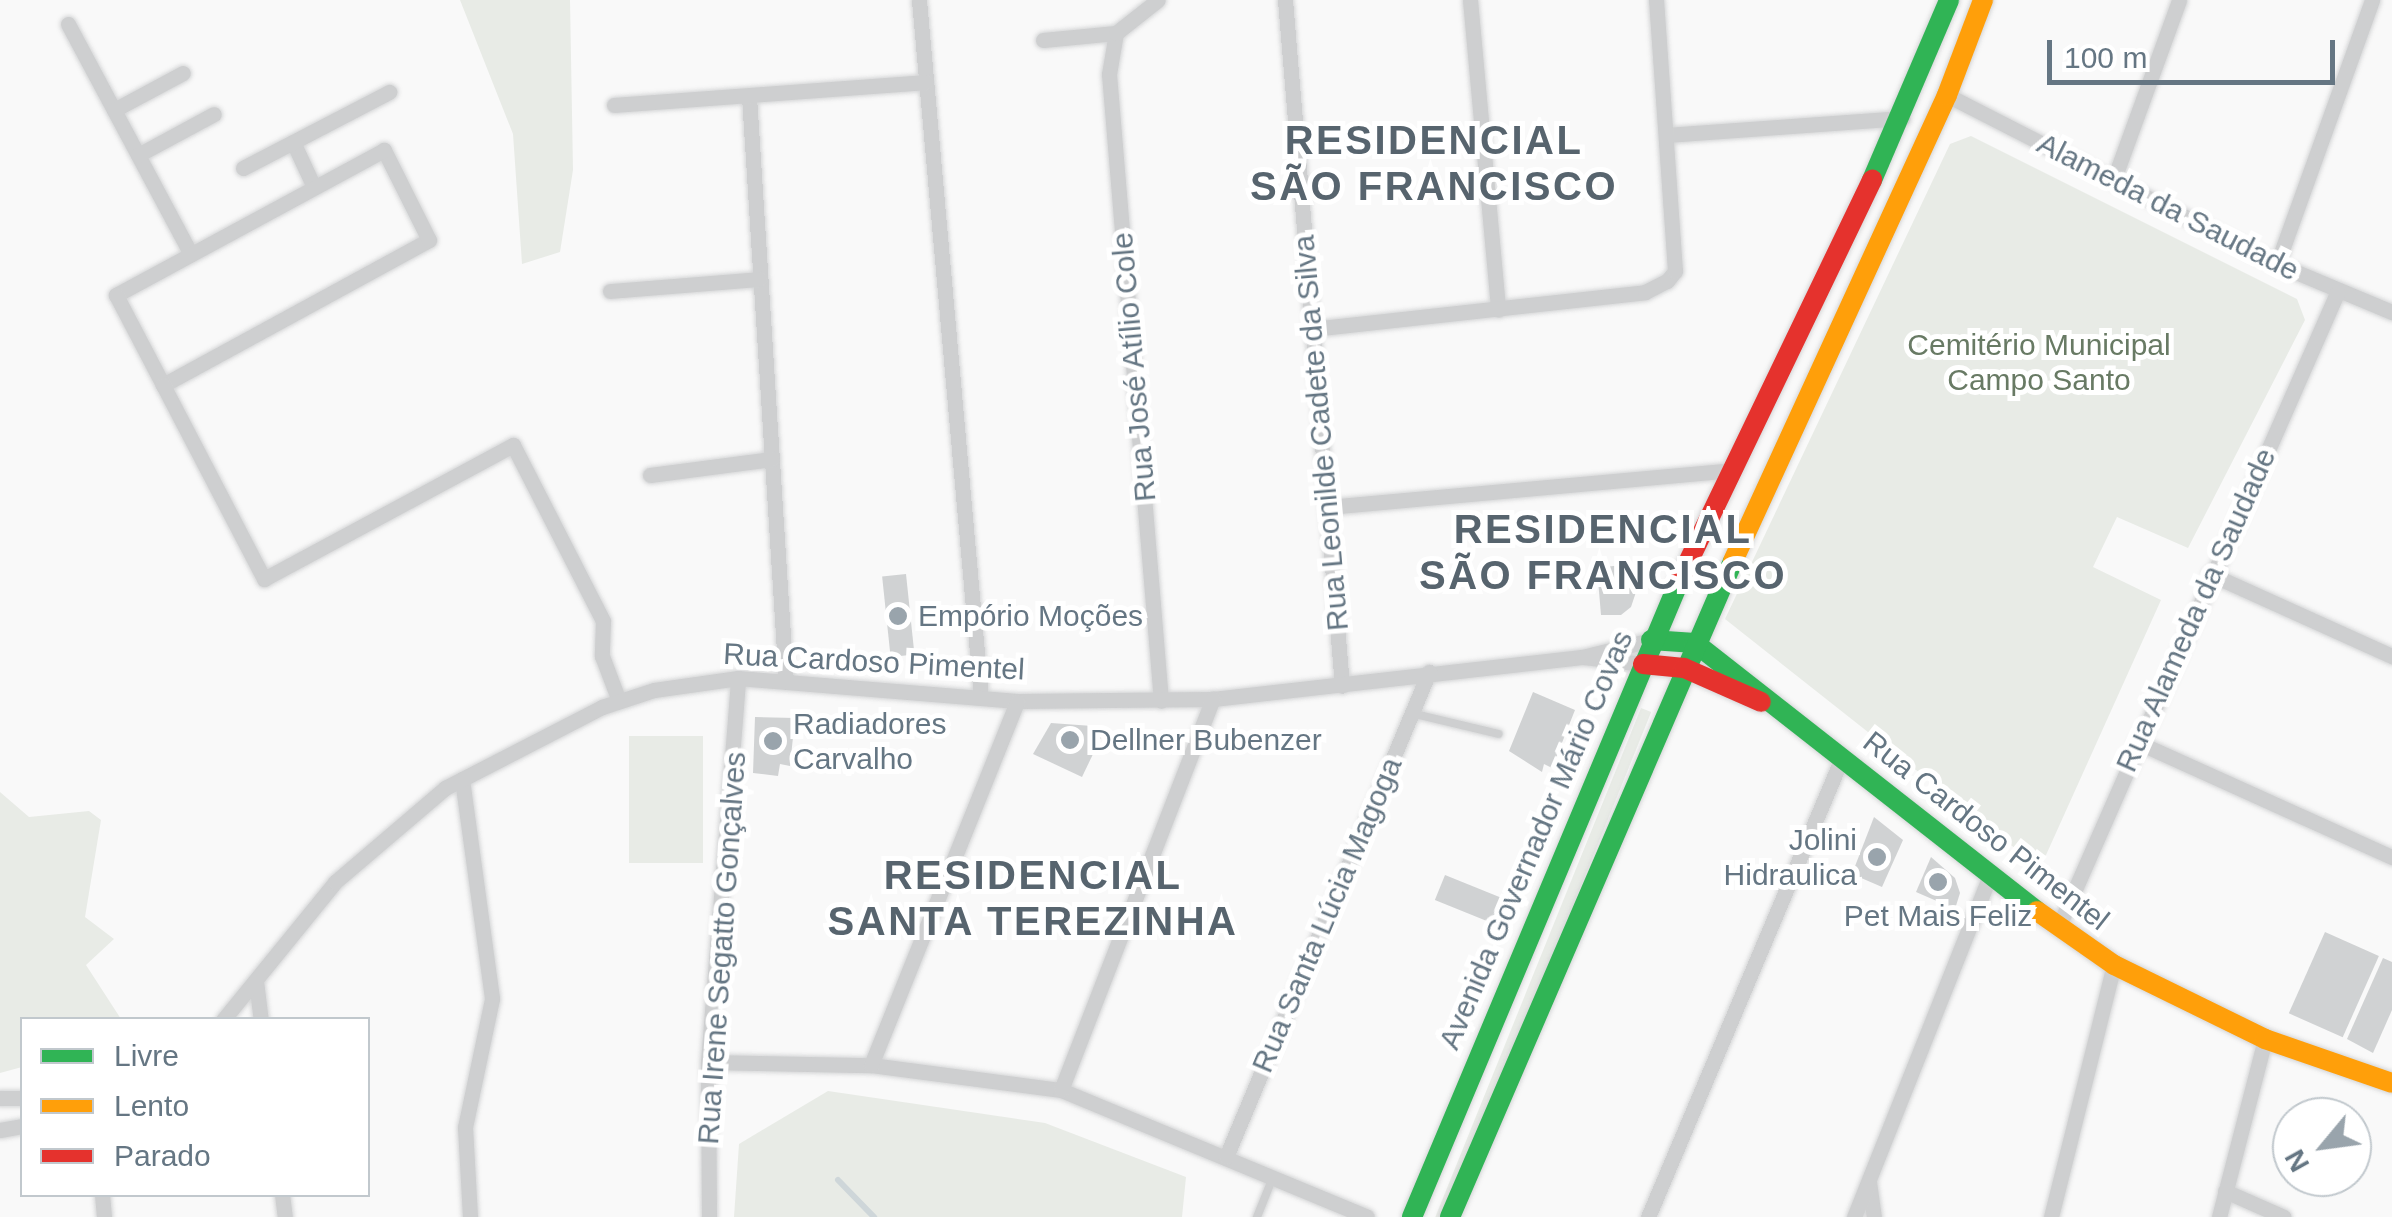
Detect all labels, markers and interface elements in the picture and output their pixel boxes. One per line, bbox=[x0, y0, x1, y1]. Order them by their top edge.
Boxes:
scale bar bbox=[2052, 20, 2340, 82]
text: 100 m bbox=[2064, 41, 2147, 74]
district label: RESIDENCIAL SÃO FRANCISCO bbox=[1250, 116, 1618, 210]
street label: Alameda da Saudade bbox=[2031, 125, 2305, 289]
street label: Rua José Atílio Cole bbox=[1104, 230, 1164, 504]
street label: Rua Leonilde Cadete da Silva bbox=[1286, 234, 1356, 632]
park label: Cemitério Municipal Campo Santo bbox=[1907, 327, 2171, 398]
street label: Rua Alameda da Saudade bbox=[2108, 442, 2284, 778]
district label: RESIDENCIAL SÃO FRANCISCO bbox=[1419, 505, 1787, 599]
place label: Empório Moções bbox=[918, 598, 1143, 634]
marker: Empório Moções bbox=[887, 605, 909, 627]
street label: Avenida Governador Mário Covas bbox=[1431, 625, 1641, 1055]
street label: Rua Cardoso Pimentel bbox=[722, 636, 1026, 688]
place label: Radiadores Carvalho bbox=[793, 706, 946, 776]
place label: Dellner Bubenzer bbox=[1090, 722, 1322, 758]
street label: Rua Cardoso Pimentel bbox=[1856, 724, 2116, 938]
marker: Dellner Bubenzer bbox=[1059, 729, 1081, 751]
marker: Radiadores Carvalho bbox=[762, 730, 784, 752]
street label: Rua Irene Segatto Gonçalves bbox=[690, 750, 754, 1146]
street label: Rua Santa Lúcia Magoga bbox=[1244, 752, 1410, 1078]
place label: Jolini Hidraulica bbox=[1724, 822, 1857, 892]
marker: Jolini Hidraulica bbox=[1866, 846, 1888, 868]
district label: RESIDENCIAL SANTA TEREZINHA bbox=[827, 851, 1239, 945]
marker: Pet Mais Feliz bbox=[1927, 871, 1949, 893]
place label: Pet Mais Feliz bbox=[1844, 898, 2032, 934]
legend bbox=[20, 1017, 370, 1197]
text: Livre bbox=[114, 1039, 179, 1072]
text: Lento bbox=[114, 1089, 189, 1122]
north arrow bbox=[2272, 1097, 2372, 1197]
text: Parado bbox=[114, 1139, 211, 1172]
text: N bbox=[2279, 1144, 2316, 1177]

